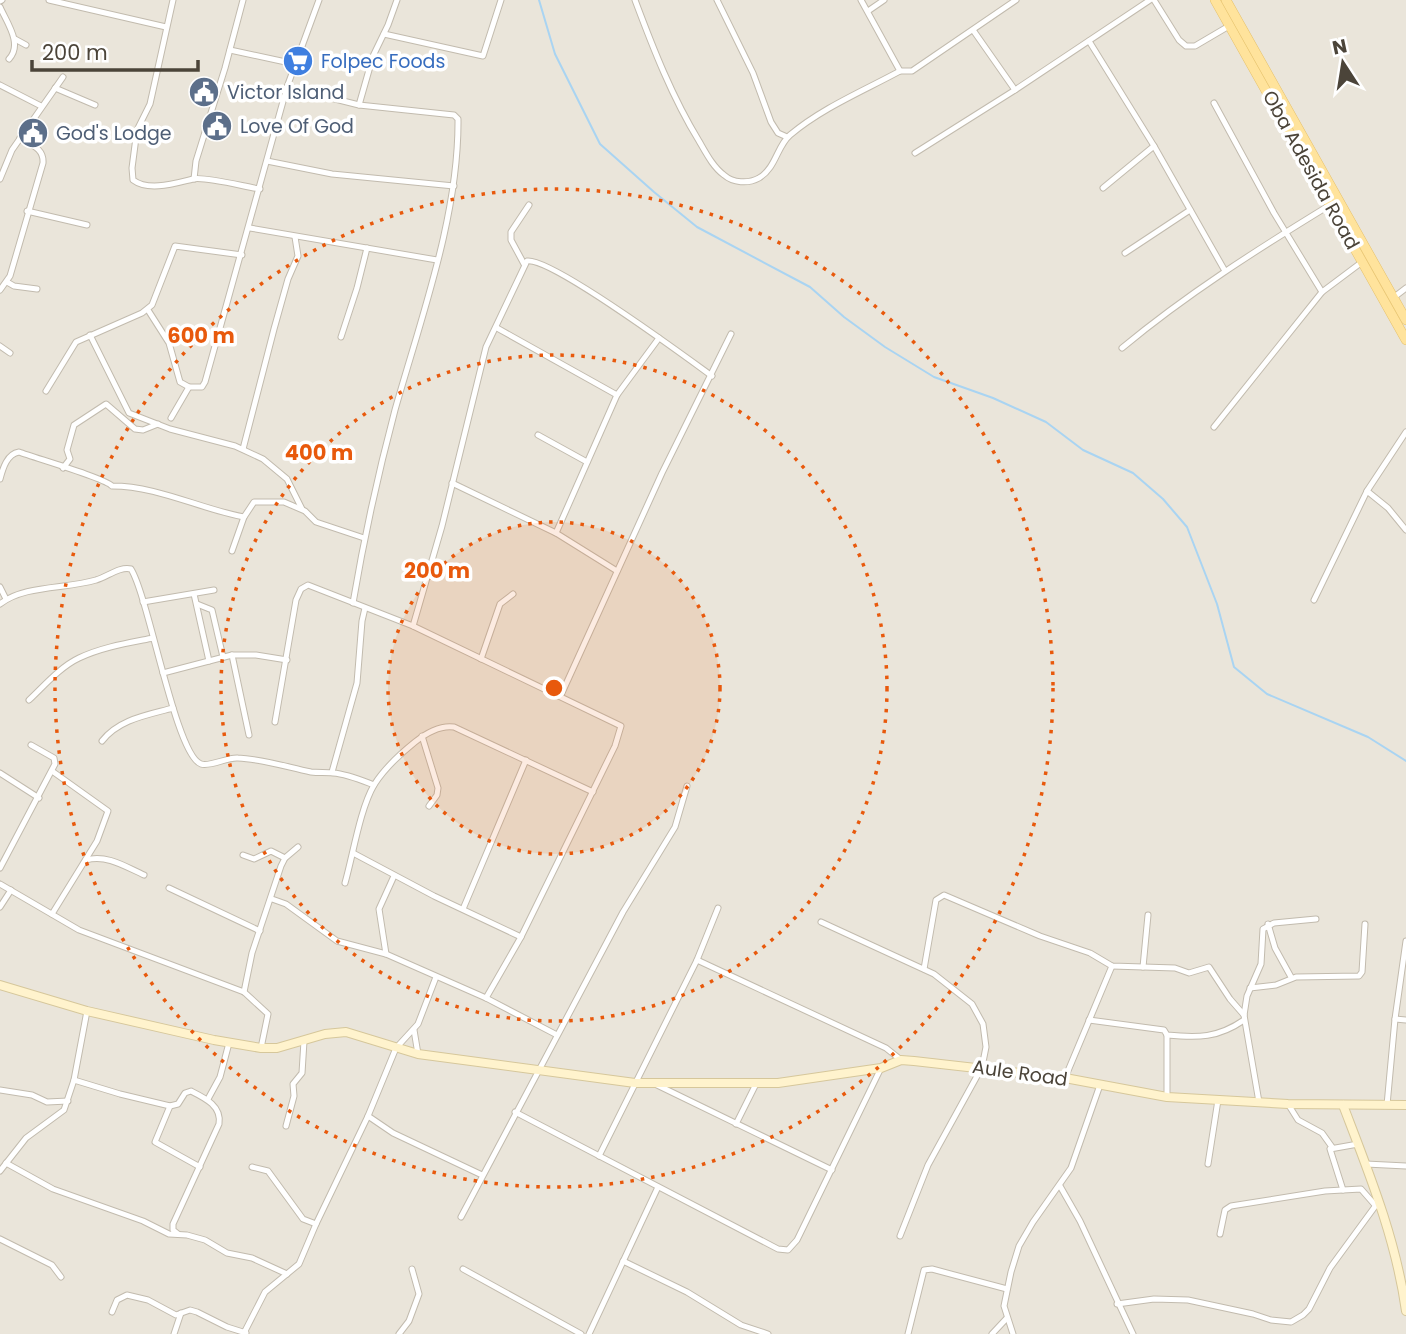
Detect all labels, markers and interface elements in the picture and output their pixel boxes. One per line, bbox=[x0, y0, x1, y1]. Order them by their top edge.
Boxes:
scale bar bbox=[32, 28, 198, 72]
north arrow bbox=[1308, 28, 1378, 98]
text: N bbox=[1330, 32, 1349, 62]
text: 200 m bbox=[42, 38, 108, 67]
supermarket icon: Folpec Foods bbox=[281, 44, 315, 78]
place label: Folpec Foods bbox=[321, 48, 445, 75]
public building icon: Victor Island bbox=[187, 75, 221, 109]
place label: Victor Island bbox=[227, 79, 344, 106]
street label: Oba Adesida Road bbox=[1256, 86, 1366, 254]
public building icon: Love Of God bbox=[200, 109, 234, 143]
place label: Love Of God bbox=[240, 113, 354, 140]
public building icon: God's Lodge bbox=[16, 116, 50, 150]
place label: God's Lodge bbox=[56, 120, 172, 147]
text: 600 m bbox=[167, 321, 235, 350]
text: 400 m bbox=[285, 438, 353, 467]
text: 200 m bbox=[404, 556, 470, 585]
centre of rings bbox=[542, 676, 566, 700]
street label: Aule Road bbox=[971, 1053, 1069, 1093]

